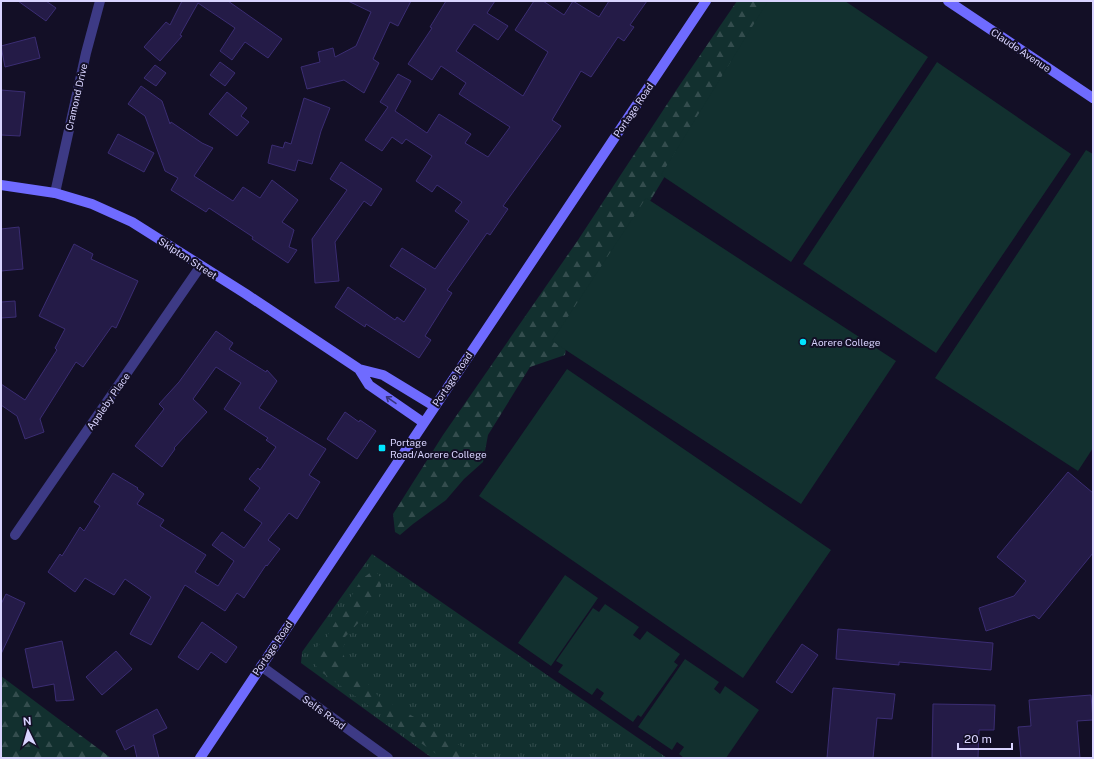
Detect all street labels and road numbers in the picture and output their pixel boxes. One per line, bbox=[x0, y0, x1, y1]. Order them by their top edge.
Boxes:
street label: Claude Avenue bbox=[989, 26, 1053, 75]
street label: Cramond Drive bbox=[62, 62, 90, 132]
street label: Portage Road bbox=[610, 81, 656, 139]
street label: Skipton Street bbox=[156, 235, 220, 281]
street label: Portage Road bbox=[429, 350, 475, 408]
street label: Appleby Place bbox=[84, 370, 132, 432]
street label: Portage Road bbox=[249, 619, 295, 677]
street label: Selfs Road bbox=[300, 692, 348, 732]

